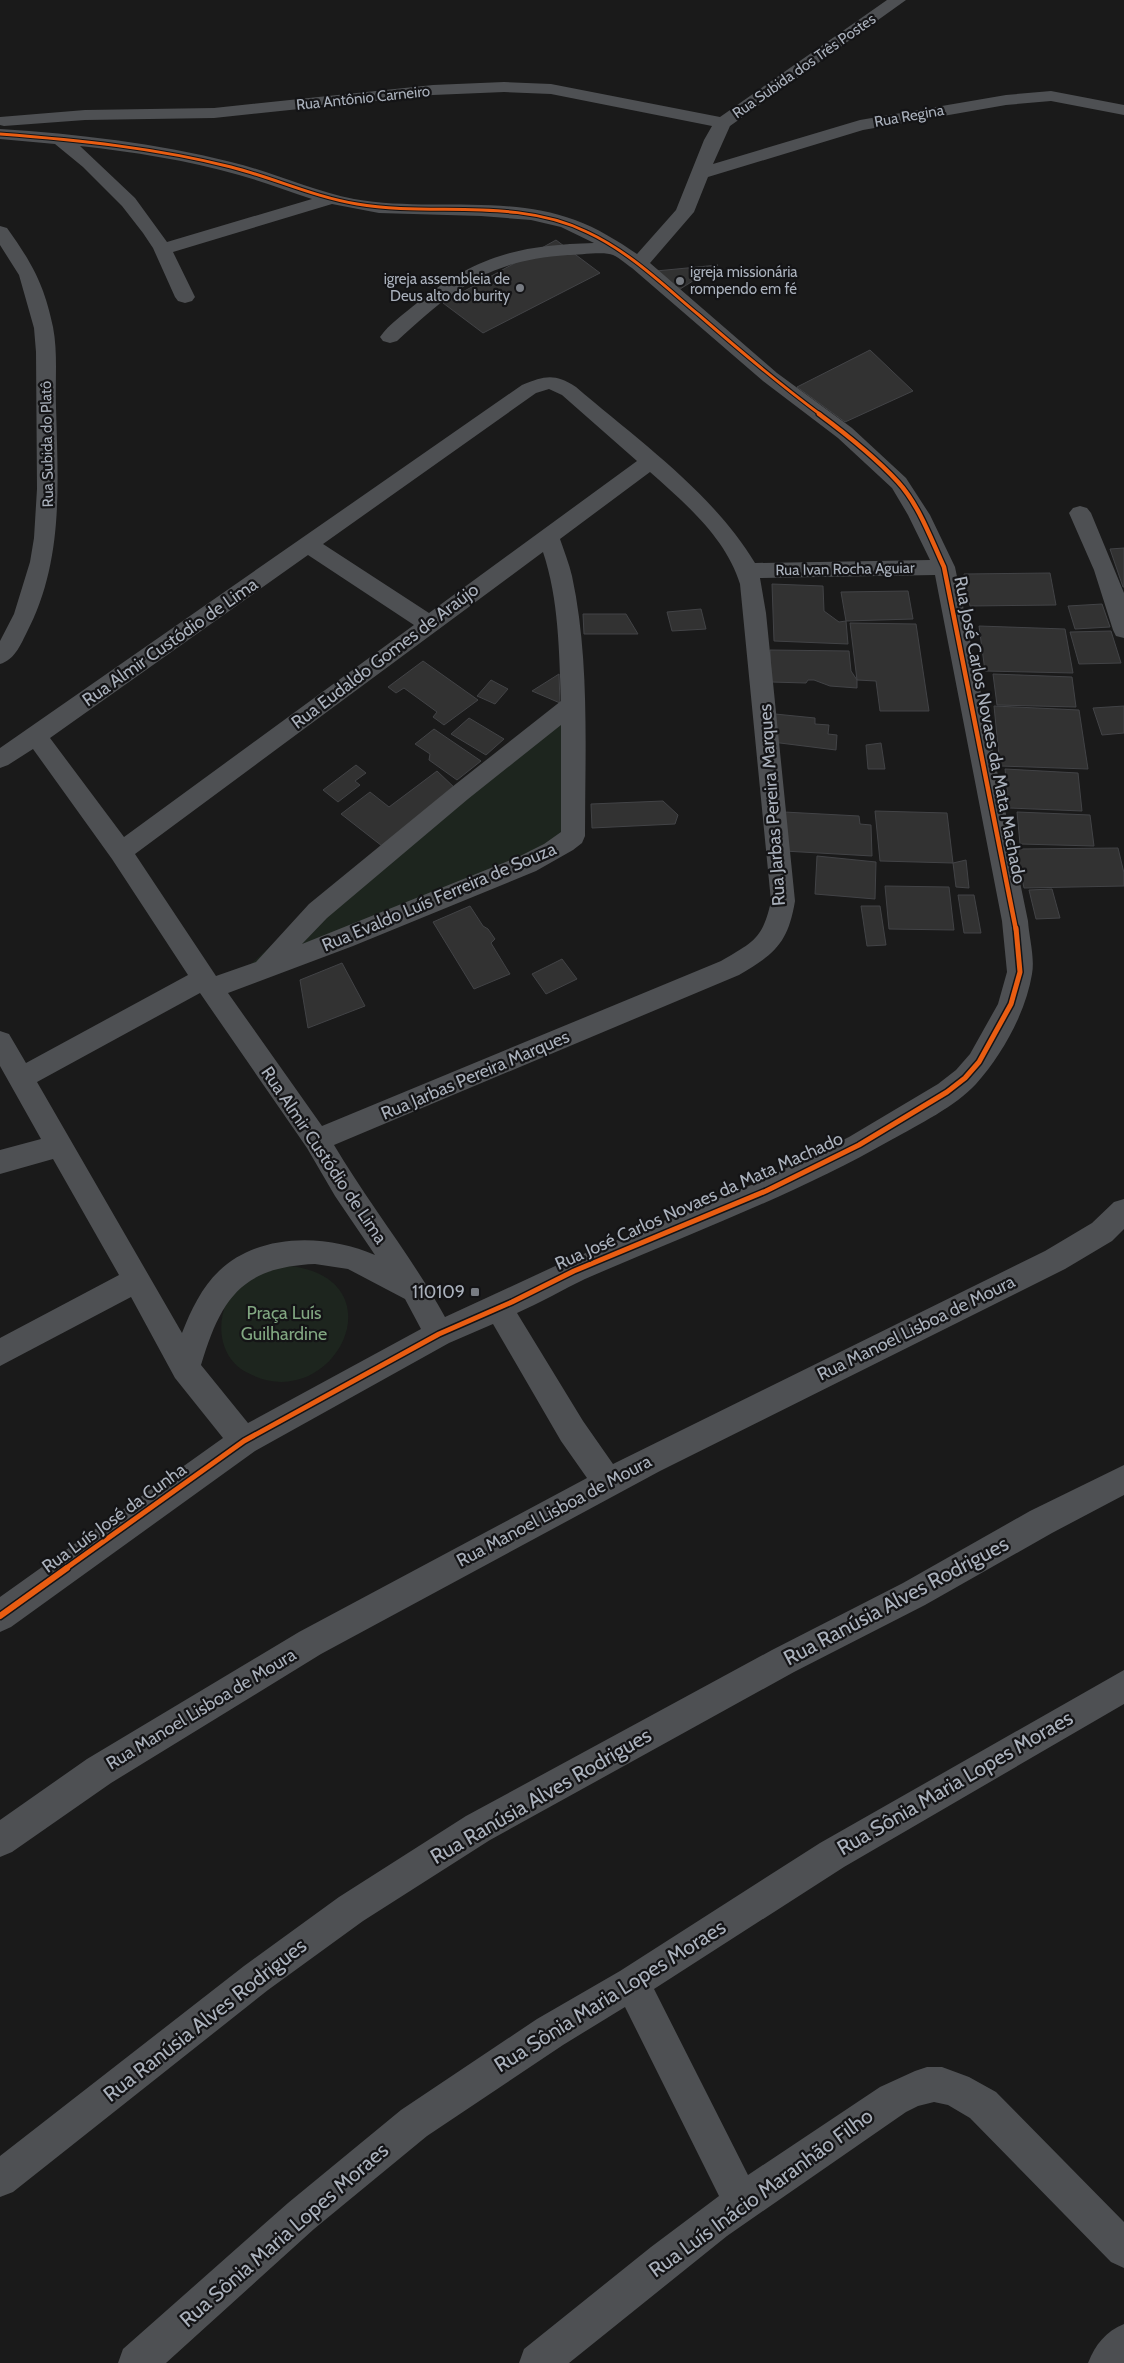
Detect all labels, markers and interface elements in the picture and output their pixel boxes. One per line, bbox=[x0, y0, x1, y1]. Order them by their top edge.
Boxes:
street label: Rua Subida dos Três Postes bbox=[729, 10, 879, 122]
street label: Rua Antônio Carneiro bbox=[295, 82, 431, 114]
street label: Rua Regina bbox=[873, 101, 946, 131]
place label: igreja missionária rompendo em fé bbox=[690, 263, 798, 298]
place label: igreja assembleia de Deus alto do burity bbox=[384, 270, 510, 305]
marker: igreja missionária rompendo em fé bbox=[674, 275, 686, 287]
marker: igreja assembleia de Deus alto do burity bbox=[514, 282, 526, 294]
street label: Rua Subida do Platô bbox=[37, 381, 57, 507]
street label: Rua Ivan Rocha Aguiar bbox=[775, 559, 915, 579]
street label: Rua Almir Custódio de Lima bbox=[78, 573, 262, 711]
street label: Rua José Carlos Novaes da Mata Machado bbox=[949, 574, 1031, 886]
street label: Rua Eudaldo Gomes de Araújo bbox=[287, 578, 483, 734]
street label: Rua Jarbas Pereira Marques bbox=[754, 703, 790, 907]
street label: Rua Evaldo Luís Ferreira de Souza bbox=[319, 837, 560, 956]
street label: Rua Jarbas Pereira Marques bbox=[378, 1025, 572, 1125]
street label: Rua Almir Custódio de Lima bbox=[256, 1062, 392, 1248]
street label: Rua José Carlos Novaes da Mata Machado bbox=[552, 1127, 847, 1275]
street label: Rua Manoel Lisboa de Moura bbox=[813, 1270, 1019, 1386]
place label: 110109 bbox=[412, 1281, 465, 1303]
marker: 110109 bbox=[469, 1286, 481, 1298]
park label: Praça Luís Guilhardine bbox=[241, 1302, 327, 1345]
street label: Rua Manoel Lisboa de Moura bbox=[453, 1450, 655, 1572]
street label: Rua Luís José da Cunha bbox=[38, 1458, 191, 1578]
street label: Rua Ranúsia Alves Rodrigues bbox=[779, 1530, 1013, 1670]
street label: Rua Manoel Lisboa de Moura bbox=[102, 1643, 300, 1774]
street label: Rua Sônia Maria Lopes Moraes bbox=[832, 1705, 1077, 1860]
street label: Rua Ranúsia Alves Rodrigues bbox=[426, 1722, 656, 1869]
street label: Rua Sônia Maria Lopes Moraes bbox=[489, 1914, 730, 2077]
street label: Rua Ranúsia Alves Rodrigues bbox=[98, 1932, 311, 2107]
street label: Rua Luís Inácio Maranhão Filho bbox=[644, 2103, 878, 2282]
street label: Rua Sônia Maria Lopes Moraes bbox=[174, 2137, 393, 2332]

